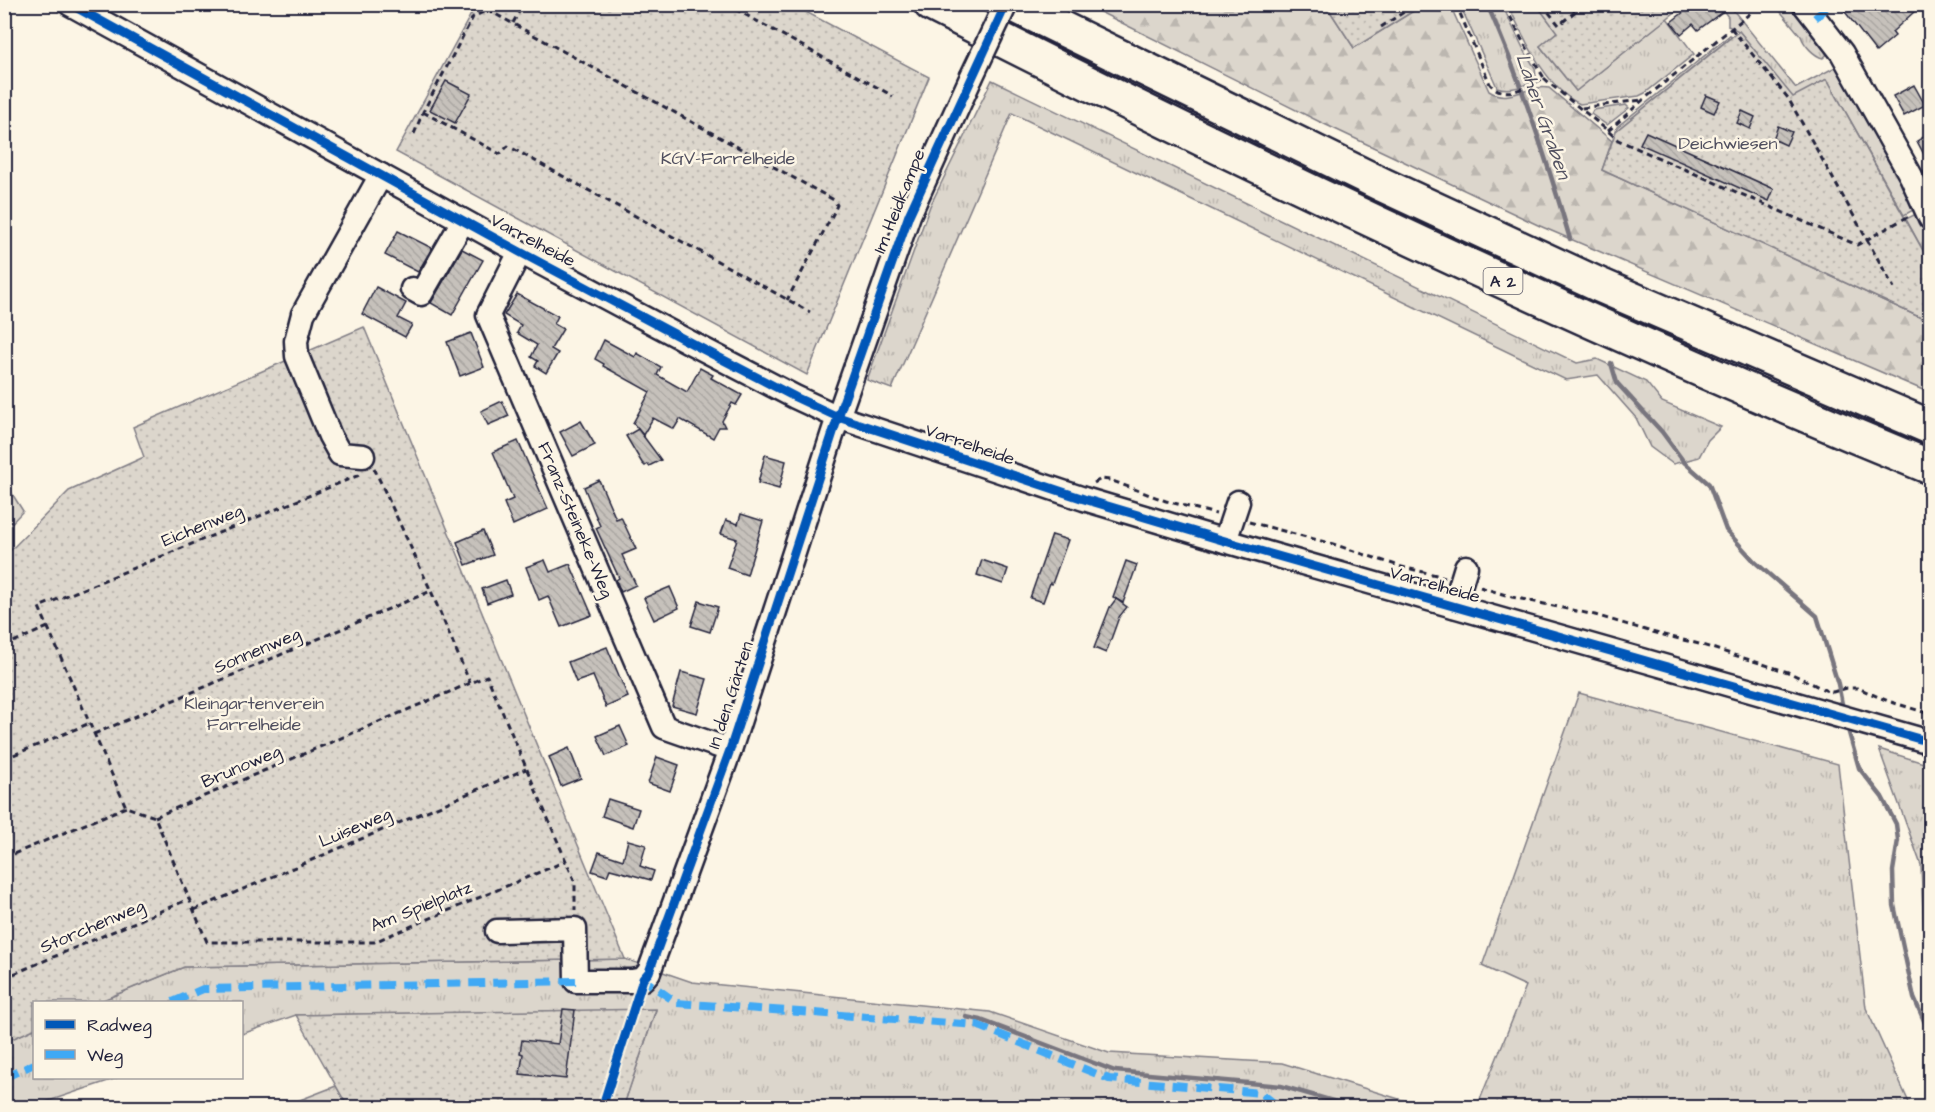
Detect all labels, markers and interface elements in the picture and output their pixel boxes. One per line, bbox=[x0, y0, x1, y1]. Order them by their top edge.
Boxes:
water label: Laher Graben bbox=[1509, 50, 1578, 185]
park label: Deichwiesen bbox=[1678, 131, 1778, 156]
street label: Im Heidkampe bbox=[867, 145, 932, 257]
park label: KGV-Farrelheide bbox=[661, 146, 796, 171]
street label: Varrelheide bbox=[486, 208, 580, 273]
road number: A 2 bbox=[1484, 268, 1522, 294]
street label: Varrelheide bbox=[922, 417, 1018, 472]
street label: Franz-Steineke-Weg bbox=[530, 438, 620, 603]
street label: Eichenweg bbox=[158, 498, 247, 554]
street label: Varrelheide bbox=[1387, 560, 1483, 609]
street label: Sonnenweg bbox=[210, 621, 305, 681]
street label: In den Gärten bbox=[701, 638, 760, 752]
park label: Kleingartenverein Farrelheide bbox=[184, 691, 324, 737]
street label: Brunoweg bbox=[197, 738, 285, 795]
street label: Luiseweg bbox=[315, 801, 396, 855]
street label: Am Spielplatz bbox=[367, 875, 476, 938]
street label: Storchenweg bbox=[36, 893, 149, 961]
legend bbox=[33, 1001, 243, 1079]
text: Radweg bbox=[87, 1013, 152, 1039]
text: Weg bbox=[87, 1043, 123, 1069]

